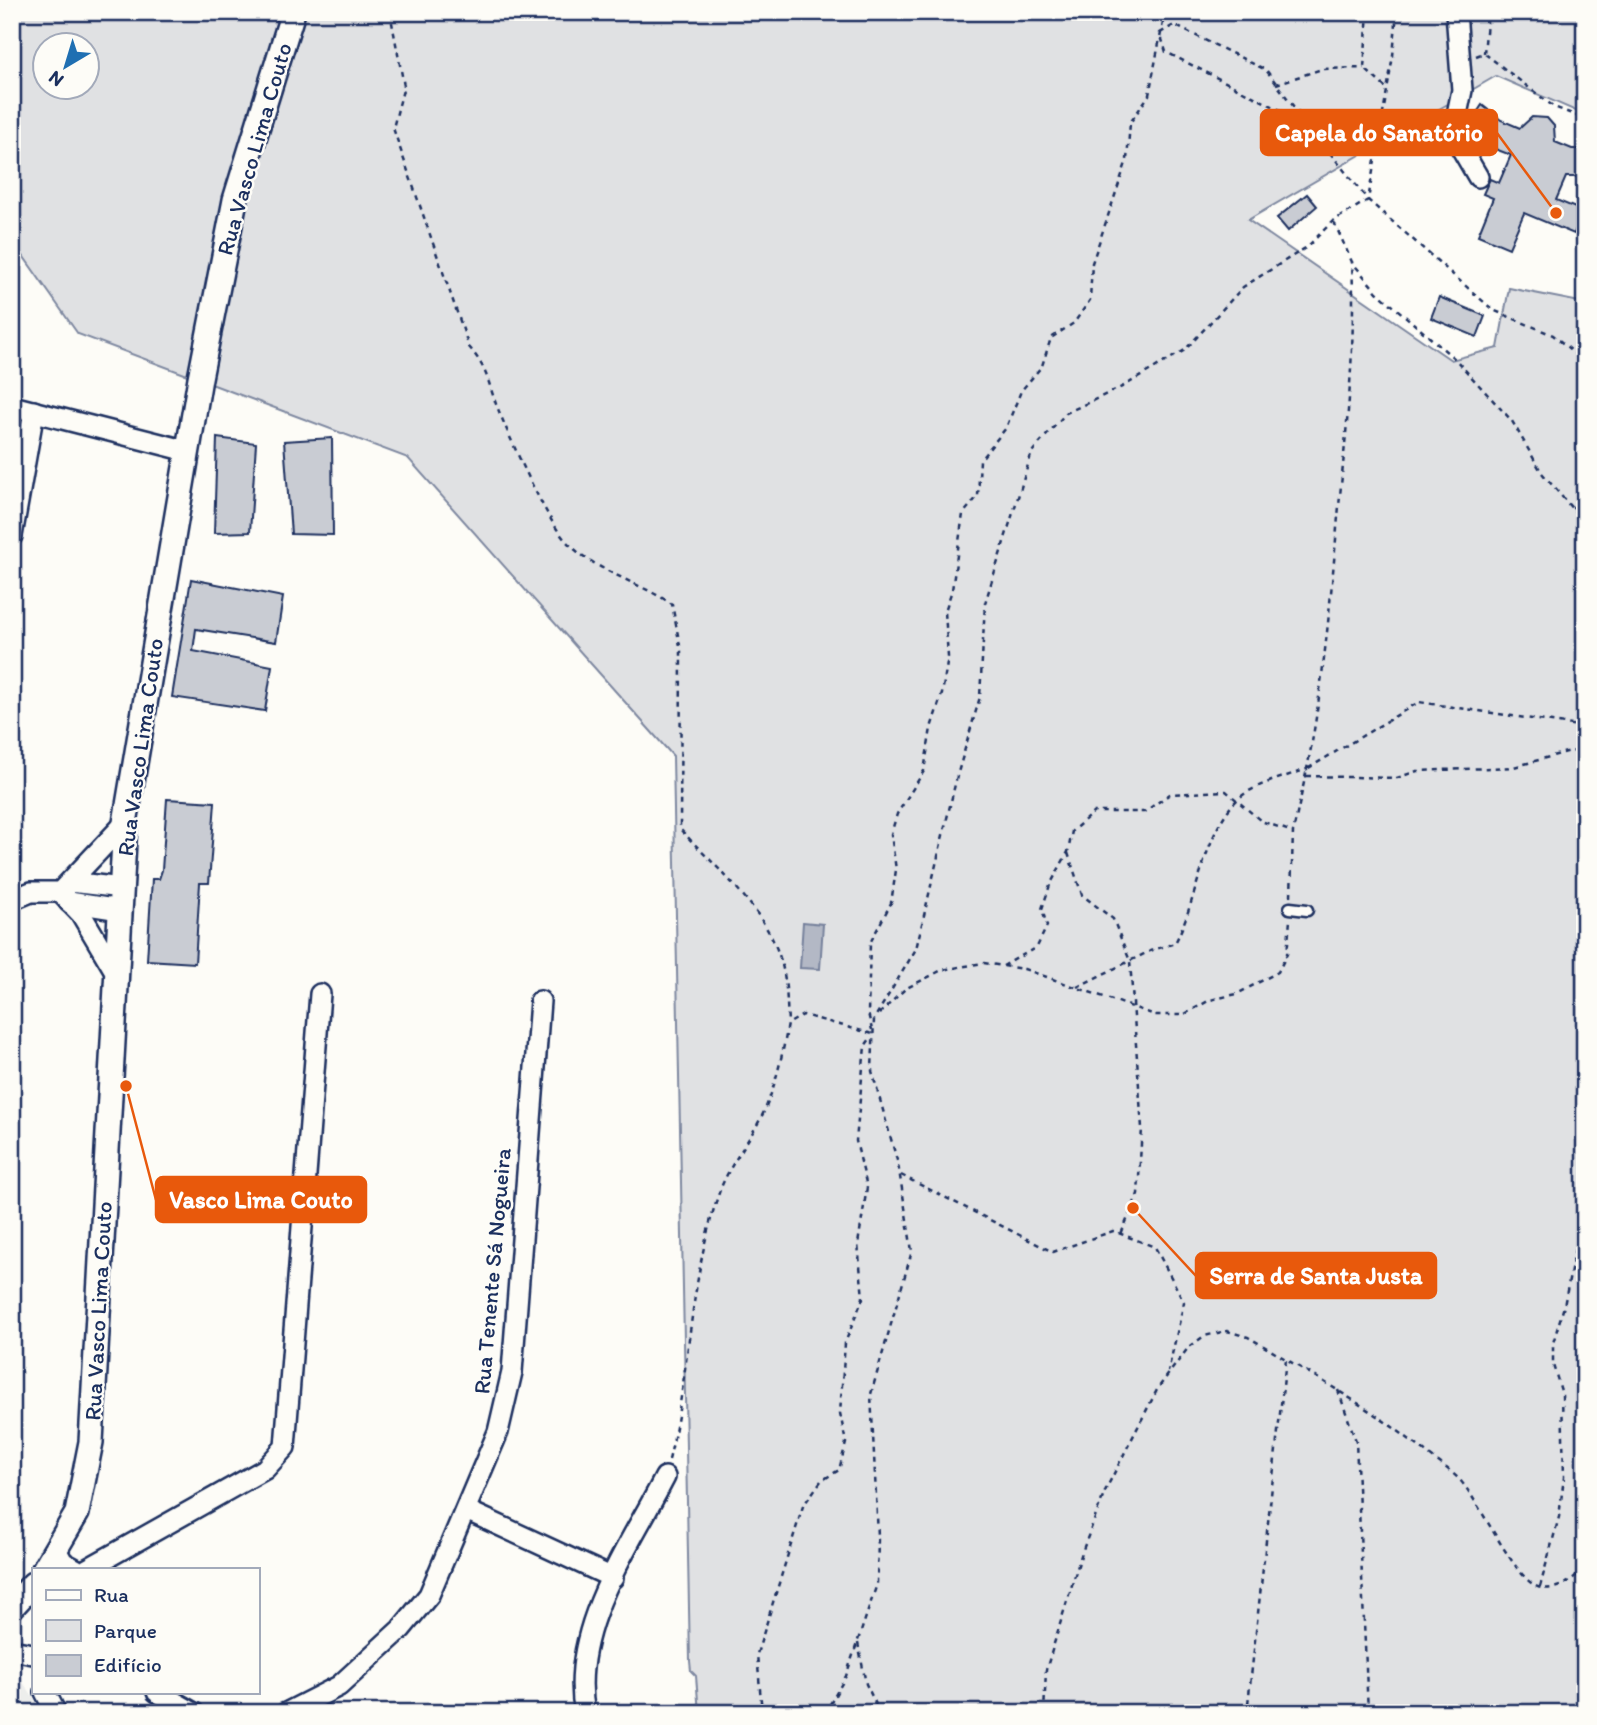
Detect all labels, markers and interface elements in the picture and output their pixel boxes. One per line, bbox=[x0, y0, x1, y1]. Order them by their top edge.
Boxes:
north arrow bbox=[32, 32, 102, 102]
street label: Rua Vasco Lima Couto bbox=[210, 40, 298, 258]
text: N bbox=[44, 66, 68, 92]
callout: Capela do Sanatório bbox=[1261, 110, 1497, 155]
text: Capela do Sanatório bbox=[1275, 118, 1483, 148]
street label: Rua Vasco Lima Couto bbox=[111, 636, 169, 858]
street label: Rua Tenente Sá Nogueira bbox=[467, 1147, 517, 1395]
callout: Vasco Lima Couto bbox=[156, 1177, 366, 1222]
text: Vasco Lima Couto bbox=[169, 1185, 353, 1214]
street label: Rua Vasco Lima Couto bbox=[78, 1201, 118, 1421]
callout: Serra de Santa Justa bbox=[1196, 1253, 1436, 1298]
text: Serra de Santa Justa bbox=[1209, 1261, 1423, 1290]
legend bbox=[32, 1568, 259, 1694]
text: Rua bbox=[94, 1582, 129, 1607]
text: Parque bbox=[94, 1618, 157, 1643]
text: Edifício bbox=[94, 1652, 162, 1677]

